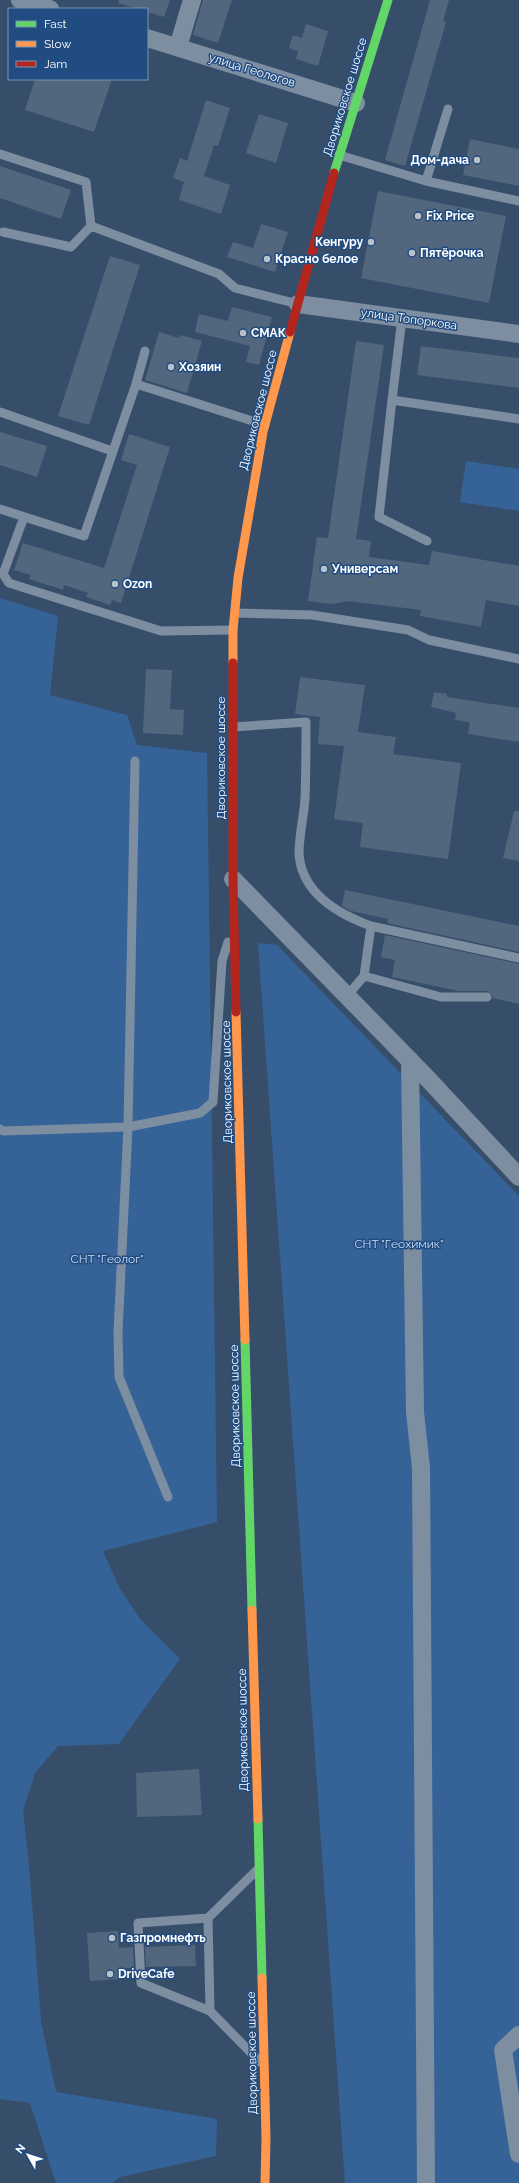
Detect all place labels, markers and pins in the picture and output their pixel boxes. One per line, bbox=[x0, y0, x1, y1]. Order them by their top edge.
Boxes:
place label: Дом-дача bbox=[411, 153, 469, 167]
marker: Дом-дача bbox=[472, 155, 482, 165]
place label: Fix Price bbox=[426, 209, 474, 223]
marker: Fix Price bbox=[413, 211, 423, 221]
place label: Кенгуру bbox=[315, 235, 363, 249]
marker: Кенгуру bbox=[366, 237, 376, 247]
place label: Пятёрочка bbox=[420, 246, 484, 260]
marker: Пятёрочка bbox=[407, 248, 417, 258]
place label: Красно белое bbox=[275, 252, 358, 266]
marker: Красно белое bbox=[262, 254, 272, 264]
place label: СМАК bbox=[251, 326, 287, 340]
marker: СМАК bbox=[238, 328, 248, 338]
place label: Хозяин bbox=[178, 360, 221, 374]
marker: Хозяин bbox=[166, 362, 176, 372]
place label: Универсам bbox=[331, 562, 399, 576]
marker: Универсам bbox=[319, 564, 329, 574]
place label: Ozon bbox=[123, 577, 152, 591]
marker: Ozon bbox=[110, 579, 120, 589]
place label: Газпромнефть bbox=[120, 1931, 206, 1945]
marker: Газпромнефть bbox=[107, 1933, 117, 1943]
place label: DriveCafe bbox=[118, 1967, 174, 1981]
marker: DriveCafe bbox=[105, 1969, 115, 1979]

